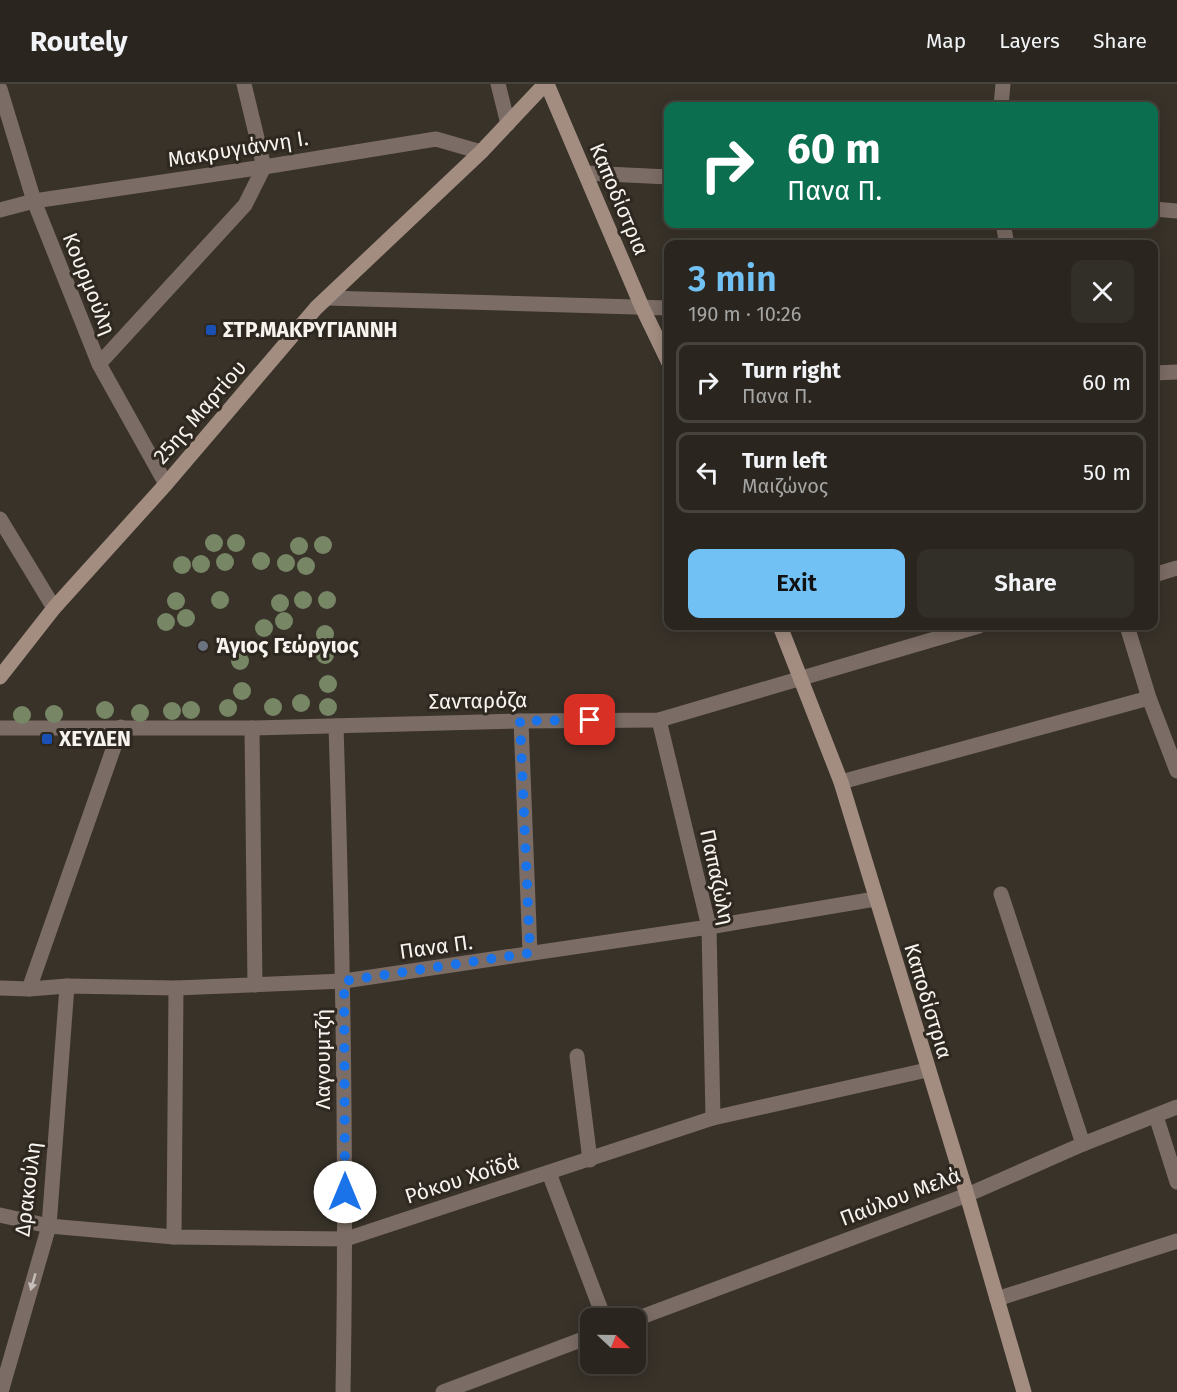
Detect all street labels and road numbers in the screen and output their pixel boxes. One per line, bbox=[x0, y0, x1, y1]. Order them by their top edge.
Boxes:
street label: Μακρυγιάννη Ι. bbox=[166, 125, 310, 173]
street label: Καποδίστρια bbox=[584, 139, 654, 259]
street label: Κουρμούλη bbox=[57, 229, 121, 339]
street label: 25ης Μαρτίου bbox=[148, 355, 252, 469]
street label: Σανταρόζα bbox=[428, 687, 528, 715]
street label: Παπαζώλη bbox=[694, 827, 740, 927]
street label: Πανα Π. bbox=[398, 929, 474, 965]
street label: Καποδίστρια bbox=[898, 940, 958, 1062]
street label: Λαγουμτζή bbox=[310, 1009, 336, 1109]
street label: Δρακούλη bbox=[9, 1140, 47, 1238]
street label: Ρόκου Χοϊδά bbox=[402, 1148, 522, 1210]
street label: Παύλου Μελά bbox=[836, 1162, 964, 1232]

